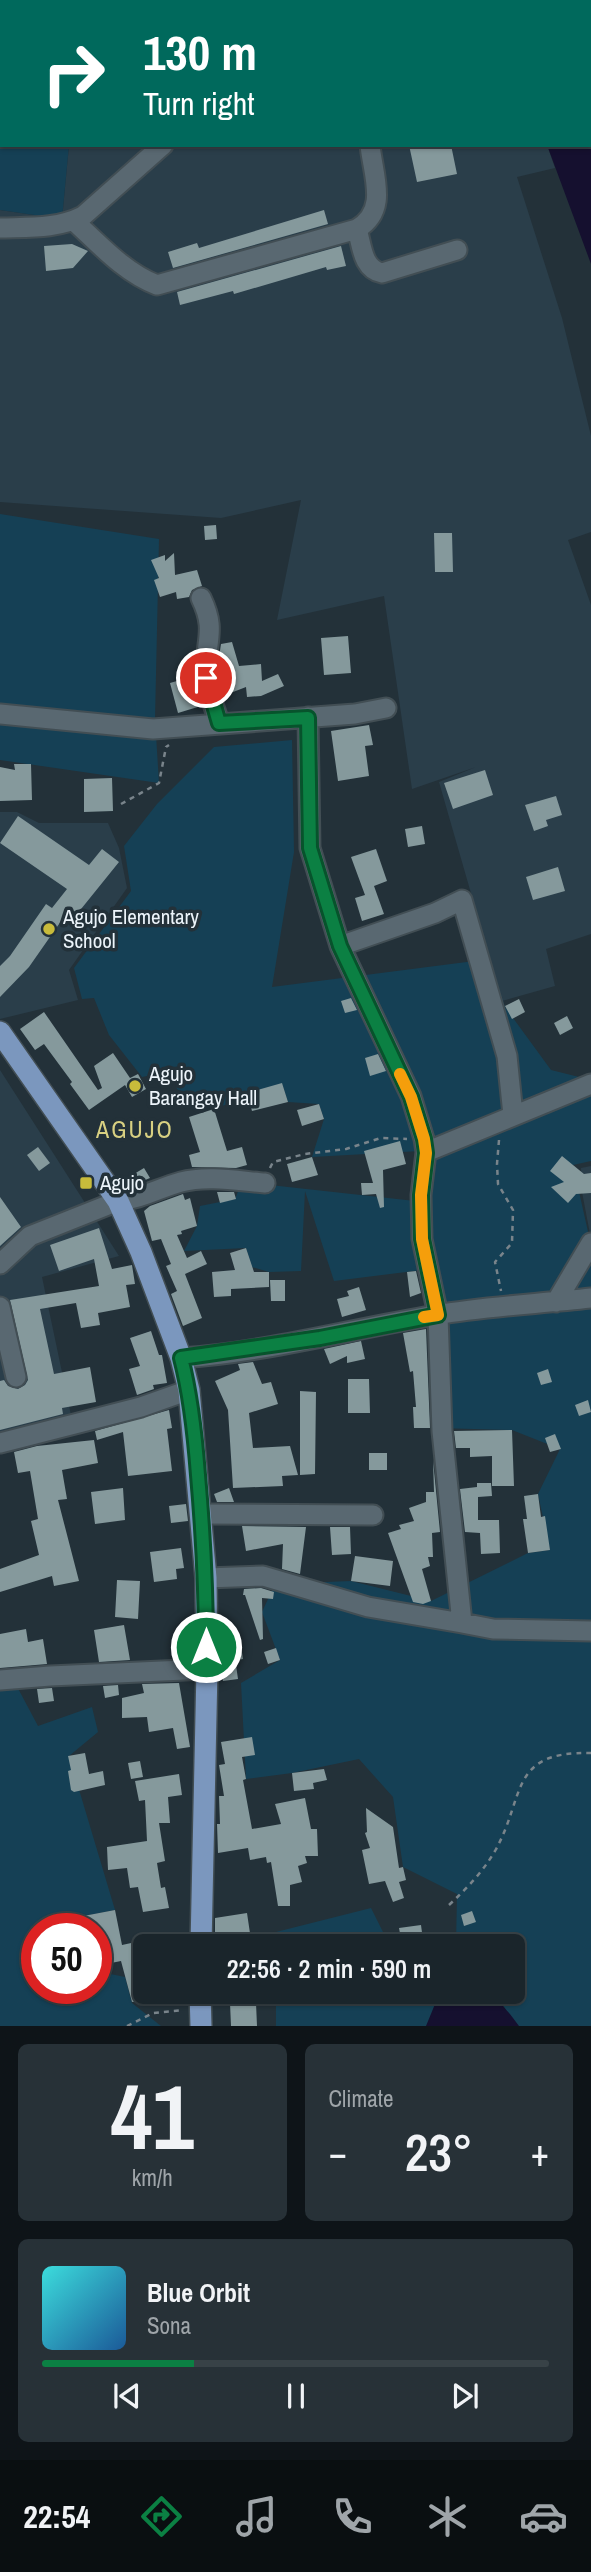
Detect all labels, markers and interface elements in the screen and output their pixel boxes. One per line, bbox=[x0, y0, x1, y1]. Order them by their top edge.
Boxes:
text: 130 m bbox=[143, 19, 257, 85]
icon: right bbox=[28, 28, 119, 119]
text: Turn right bbox=[143, 82, 255, 125]
pin bbox=[176, 648, 236, 708]
icon: arrive bbox=[187, 659, 225, 697]
place label: Agujo Elementary School bbox=[62, 902, 199, 955]
marker: Agujo Elementary School bbox=[41, 921, 57, 937]
place label: Agujo Barangay Hall bbox=[148, 1059, 257, 1112]
marker: Agujo Barangay Hall bbox=[127, 1078, 143, 1094]
district label: AGUJO bbox=[95, 1113, 174, 1145]
place label: Agujo bbox=[99, 1168, 144, 1197]
marker: Agujo bbox=[78, 1175, 94, 1191]
position arrow bbox=[169, 1610, 243, 1684]
speed limit sign: 50 bbox=[21, 1913, 112, 2004]
text: 22:56 · 2 min · 590 m bbox=[227, 1951, 431, 1986]
text: 41 bbox=[111, 2055, 194, 2177]
text: Climate bbox=[329, 2083, 393, 2114]
text: 23° bbox=[405, 2117, 473, 2187]
text: − bbox=[329, 2127, 347, 2178]
text: + bbox=[531, 2127, 549, 2178]
text: km/h bbox=[132, 2162, 173, 2193]
text: Blue Orbit bbox=[147, 2275, 250, 2310]
text: Sona bbox=[147, 2310, 191, 2341]
icon: previous bbox=[108, 2377, 146, 2415]
icon: pause bbox=[277, 2377, 315, 2415]
icon: next bbox=[446, 2377, 484, 2415]
icon: directions bbox=[137, 2492, 186, 2541]
icon: music bbox=[232, 2492, 281, 2541]
icon: phone bbox=[328, 2492, 377, 2541]
icon: climate bbox=[423, 2492, 472, 2541]
icon: car bbox=[519, 2492, 568, 2541]
text: 22:54 bbox=[23, 2495, 90, 2538]

